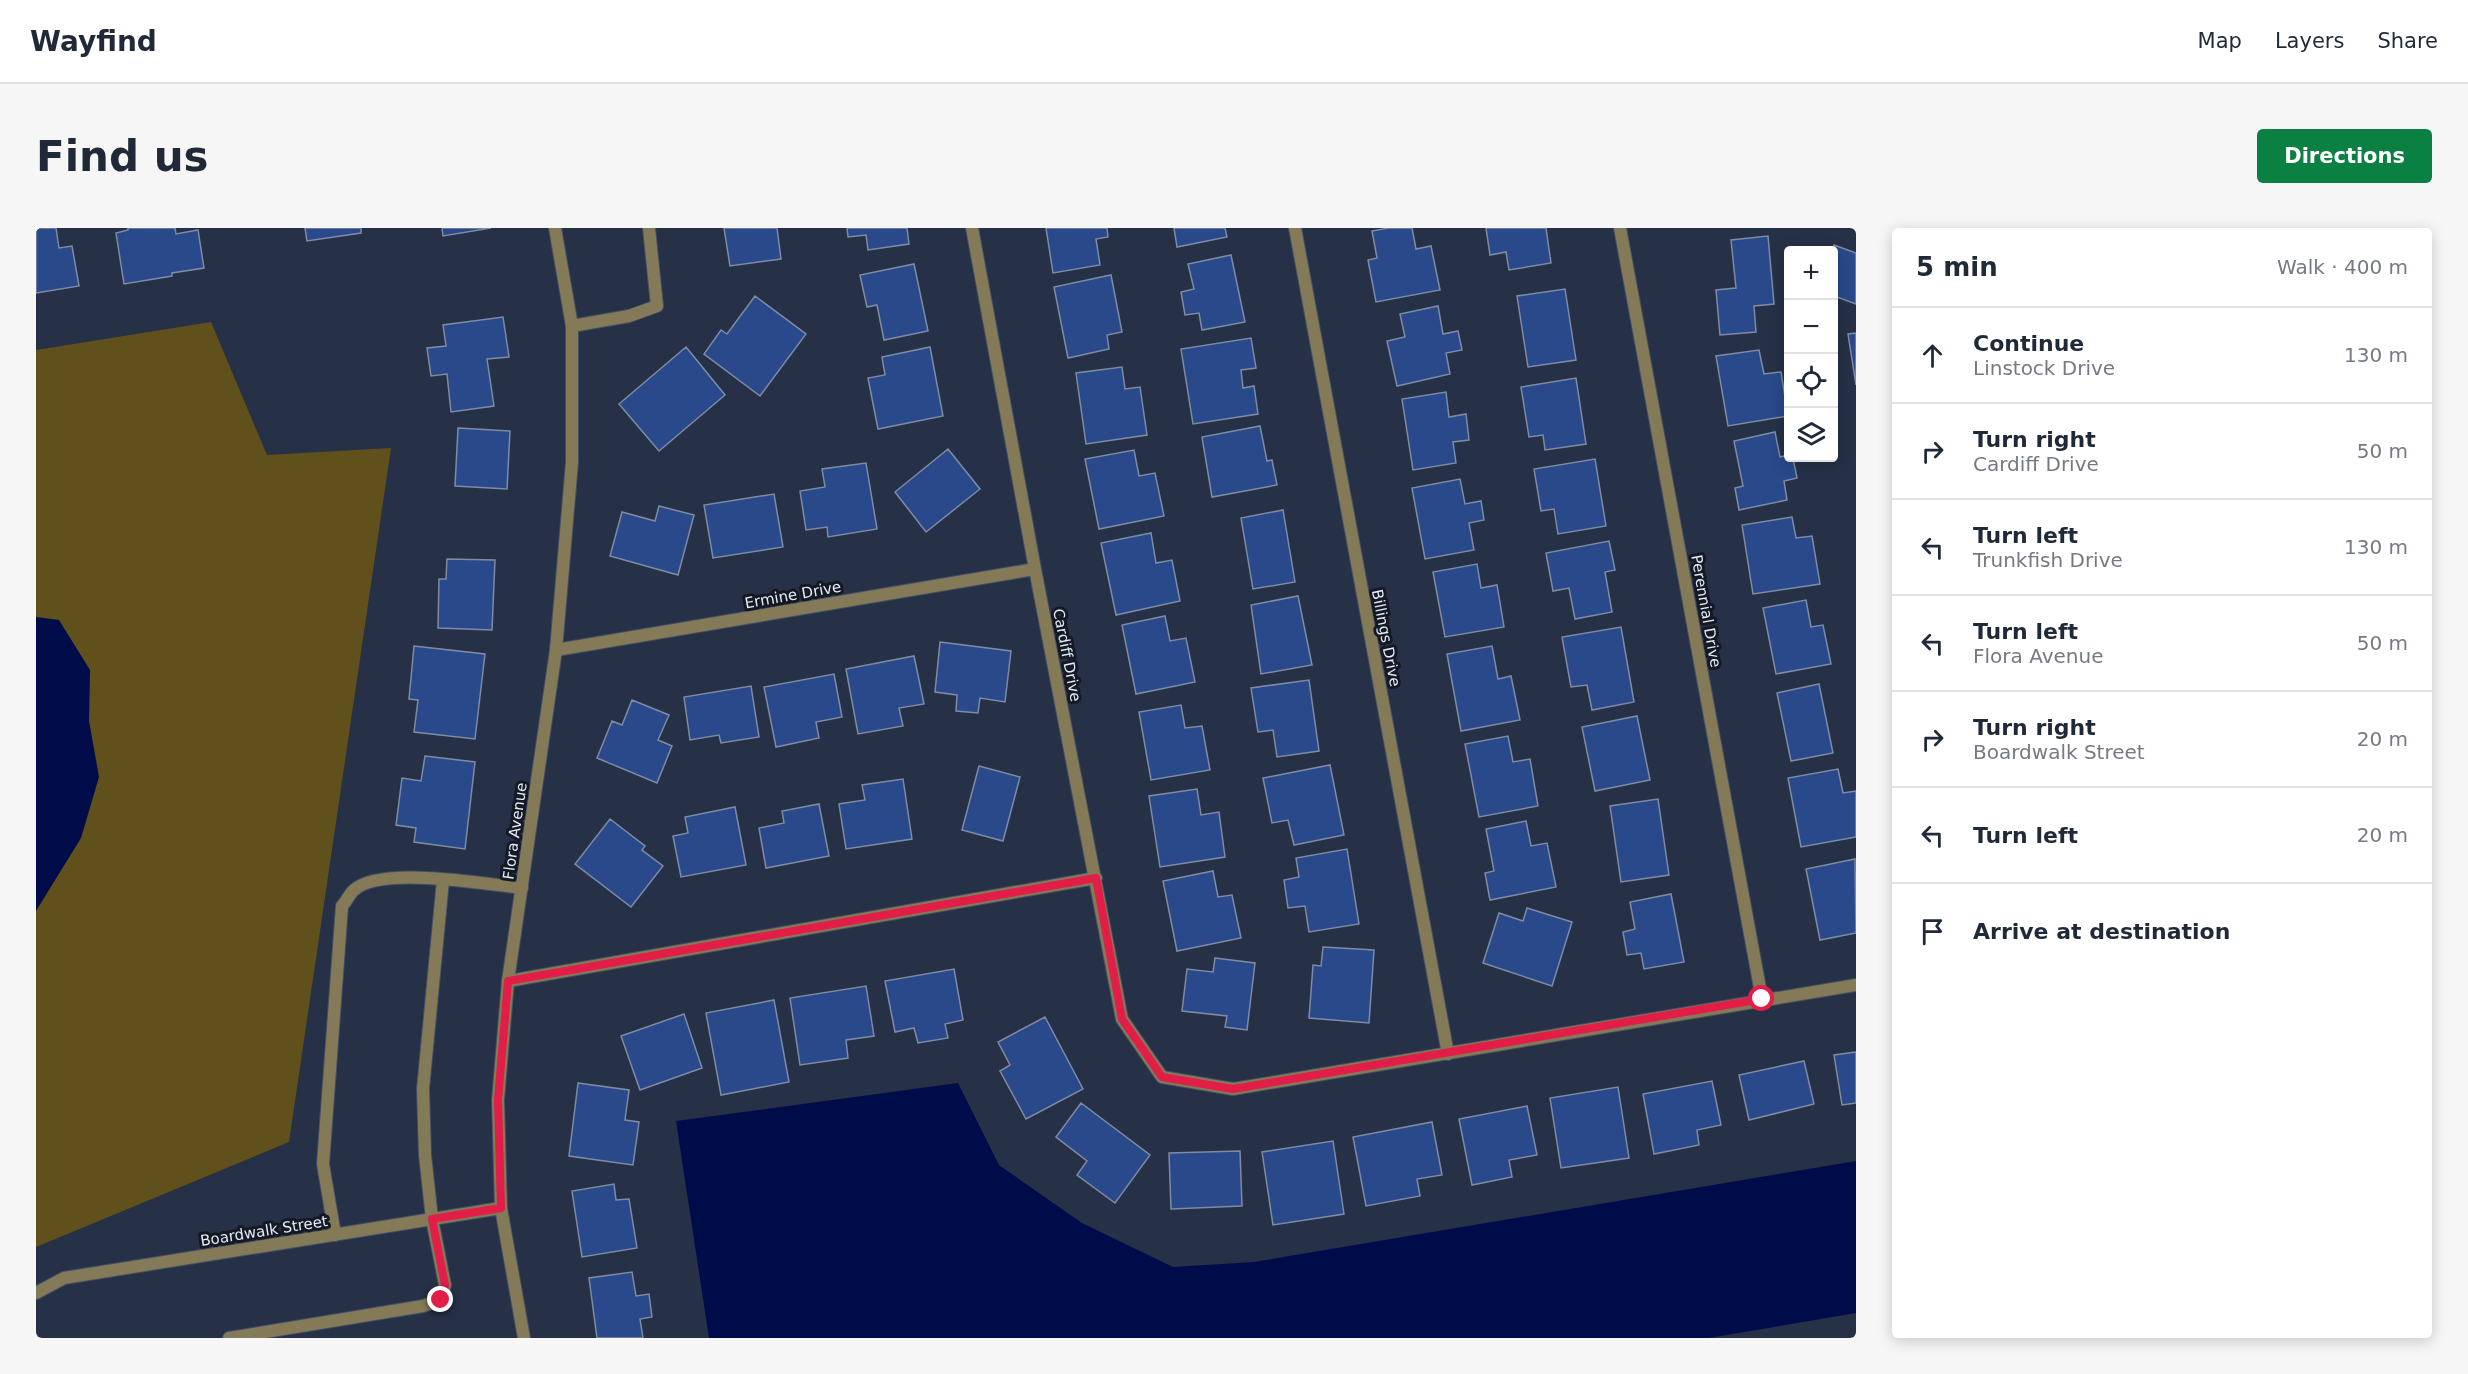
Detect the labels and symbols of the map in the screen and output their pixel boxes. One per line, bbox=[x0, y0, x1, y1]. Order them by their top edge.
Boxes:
street label: Perennial Drive bbox=[1687, 553, 1725, 669]
street label: Ermine Drive bbox=[743, 578, 843, 612]
street label: Billings Drive bbox=[1368, 588, 1404, 688]
street label: Cardiff Drive bbox=[1049, 607, 1085, 703]
street label: Flora Avenue bbox=[499, 781, 531, 881]
route start bbox=[1748, 985, 1774, 1011]
street label: Boardwalk Street bbox=[199, 1212, 329, 1250]
route end bbox=[427, 1286, 453, 1312]

